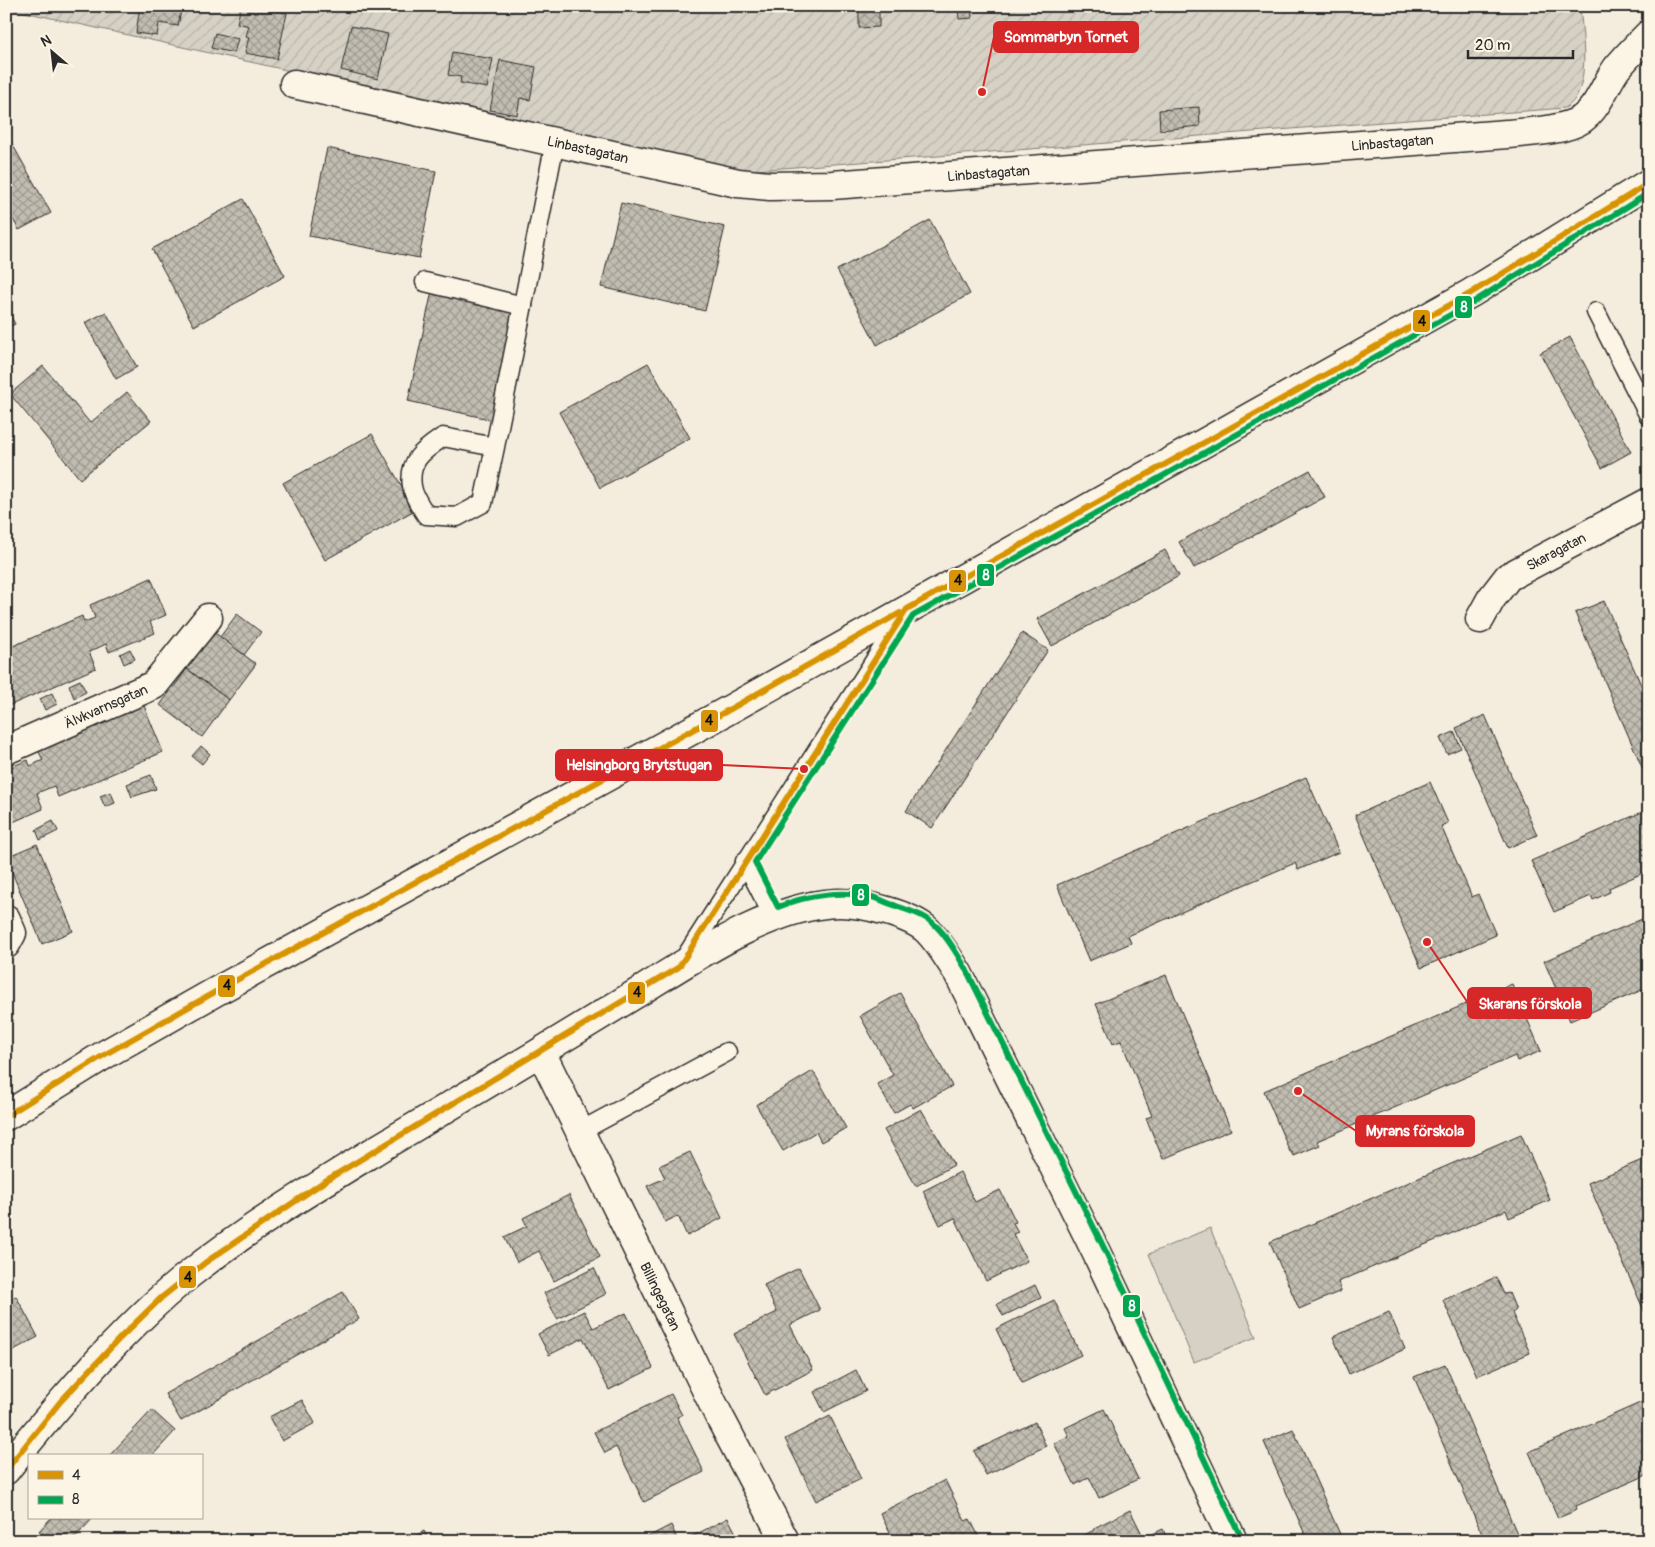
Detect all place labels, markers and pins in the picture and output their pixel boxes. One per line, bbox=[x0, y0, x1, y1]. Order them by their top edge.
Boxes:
callout: Sommarbyn Tornet bbox=[994, 22, 1138, 52]
callout: Helsingborg Brytstugan bbox=[556, 750, 722, 780]
callout: Skarans förskola bbox=[1468, 988, 1591, 1018]
callout: Myrans förskola bbox=[1356, 1116, 1474, 1146]

